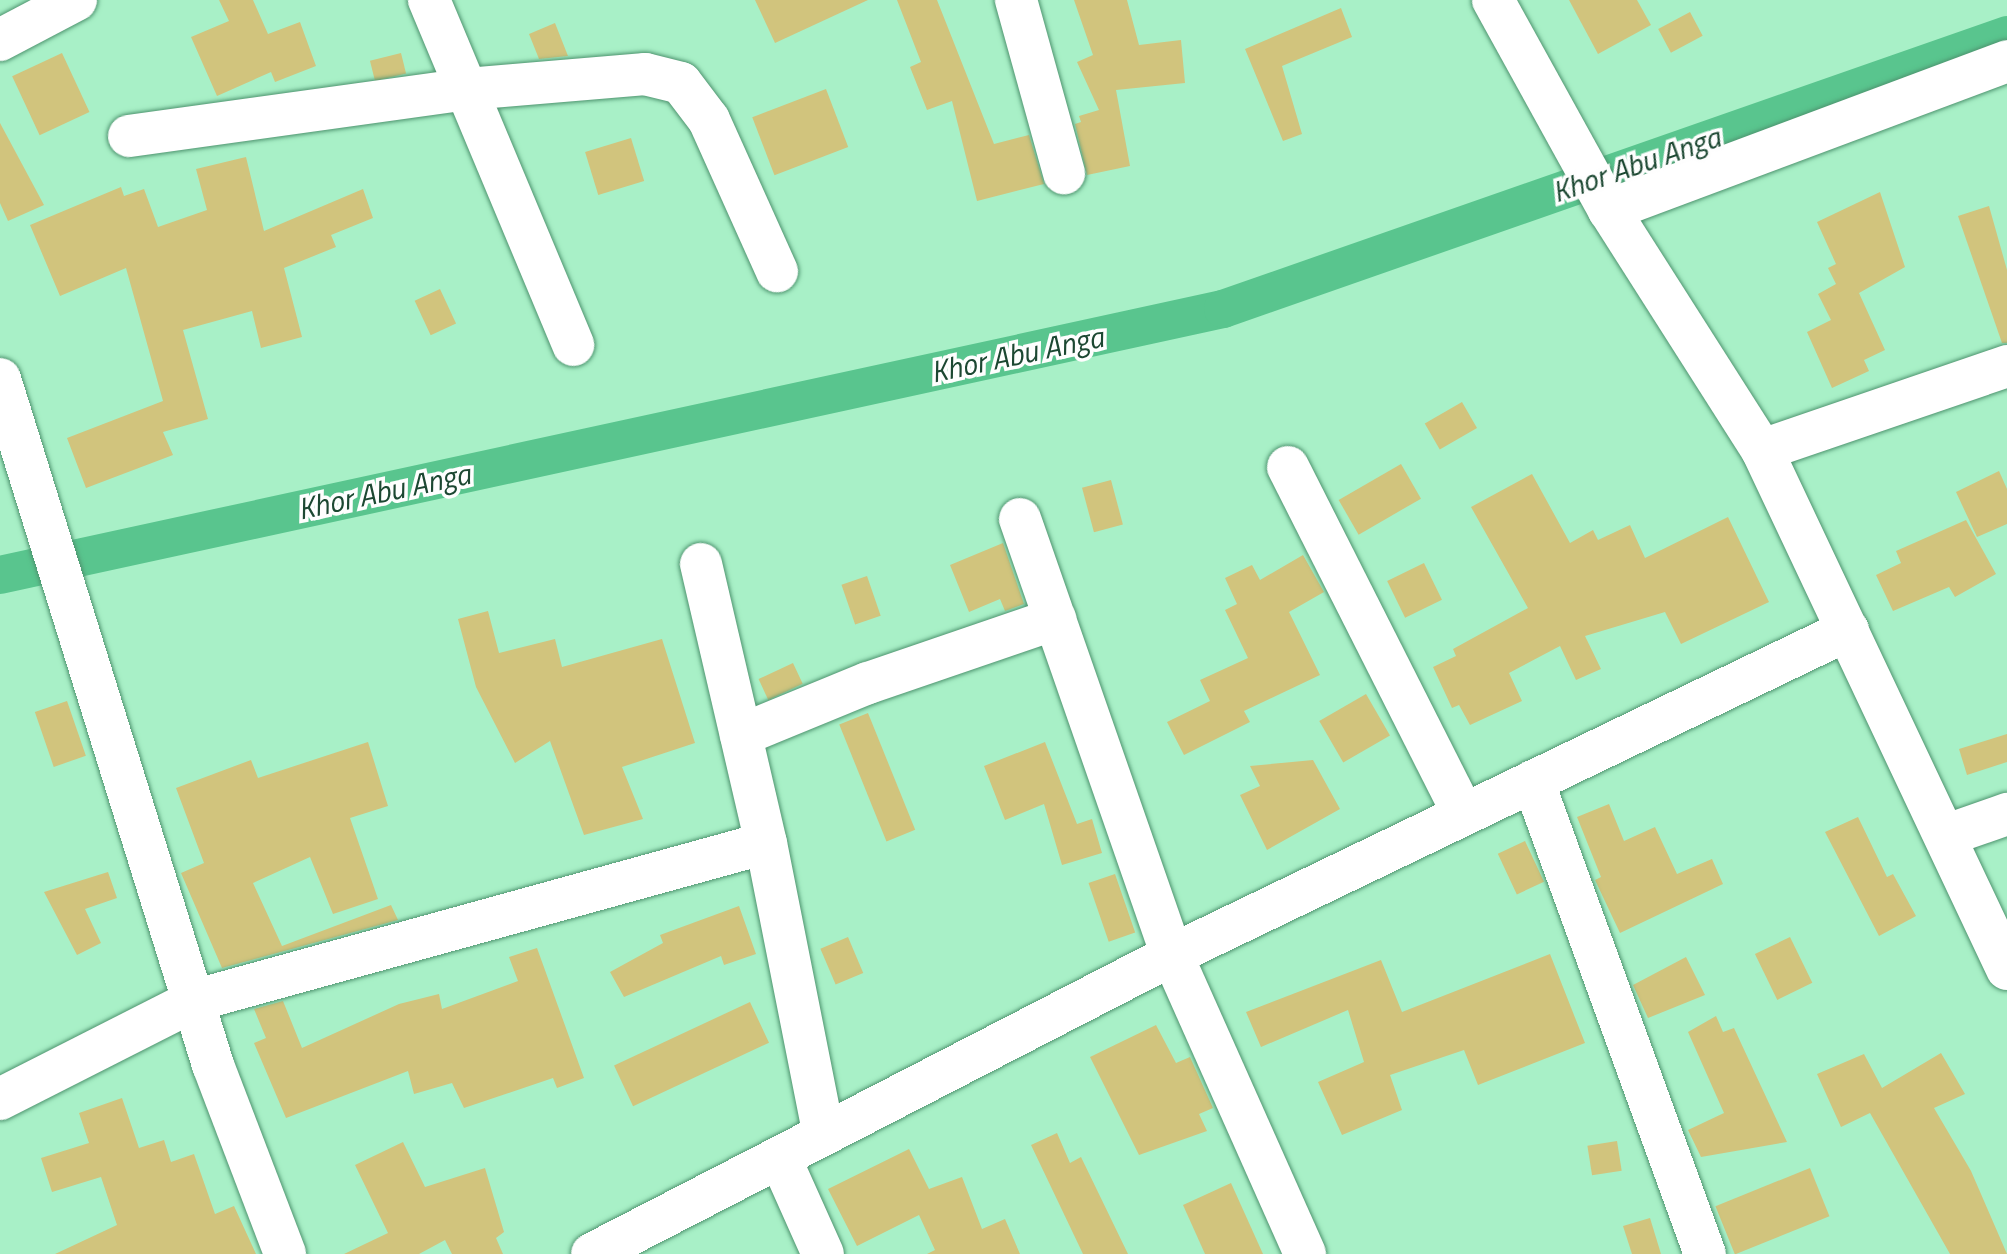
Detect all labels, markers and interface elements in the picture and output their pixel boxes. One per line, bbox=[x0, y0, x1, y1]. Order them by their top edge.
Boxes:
water label: Khor Abu Anga bbox=[1547, 118, 1725, 210]
water label: Khor Abu Anga bbox=[928, 318, 1106, 390]
water label: Khor Abu Anga bbox=[295, 455, 473, 527]

